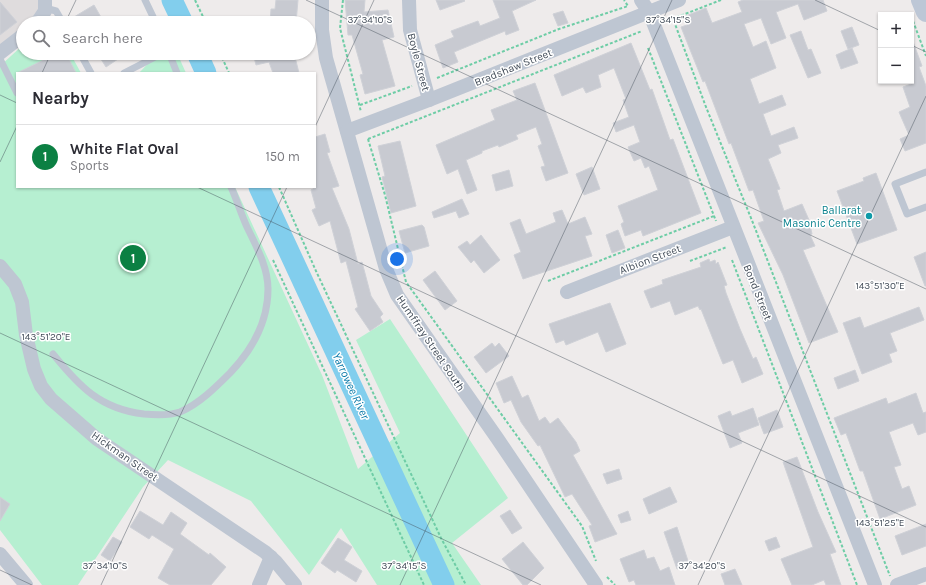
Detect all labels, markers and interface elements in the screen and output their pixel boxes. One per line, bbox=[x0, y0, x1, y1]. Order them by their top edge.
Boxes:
map controls bbox=[878, 12, 914, 84]
button: + bbox=[878, 12, 914, 48]
text: 37°34'10"S bbox=[347, 14, 393, 26]
text: 37°34'15"S bbox=[646, 14, 690, 26]
search box bbox=[16, 16, 316, 60]
icon: search bbox=[30, 27, 52, 49]
text: Search here bbox=[62, 29, 143, 47]
street label: Boyle Street bbox=[405, 32, 432, 93]
street label: Bradshaw Street bbox=[472, 46, 554, 89]
button: − bbox=[878, 48, 914, 84]
text: Nearby bbox=[32, 88, 89, 108]
text: White Flat Oval bbox=[70, 140, 179, 158]
text: 1 bbox=[43, 149, 47, 164]
text: 150 m bbox=[265, 149, 300, 164]
text: Sports bbox=[70, 158, 109, 173]
place label: Ballarat Masonic Centre bbox=[783, 204, 861, 230]
marker: Ballarat Masonic Centre bbox=[864, 211, 874, 221]
street label: Albion Street bbox=[618, 242, 683, 277]
pin: 1 bbox=[120, 243, 146, 273]
your location bbox=[387, 249, 407, 269]
street label: Bond Street bbox=[740, 262, 775, 322]
text: 143°51'30"E bbox=[855, 280, 905, 292]
street label: Humffray Street South bbox=[394, 293, 467, 394]
text: 143°51'20"E bbox=[22, 331, 70, 343]
water label: Yarrowee River bbox=[329, 350, 373, 422]
street label: Hickman Street bbox=[89, 429, 161, 484]
text: 143°51'25"E bbox=[856, 517, 904, 529]
text: 37°34'10"S bbox=[82, 560, 128, 572]
text: 37°34'15"S bbox=[382, 560, 426, 572]
text: 37°34'20"S bbox=[678, 560, 726, 572]

